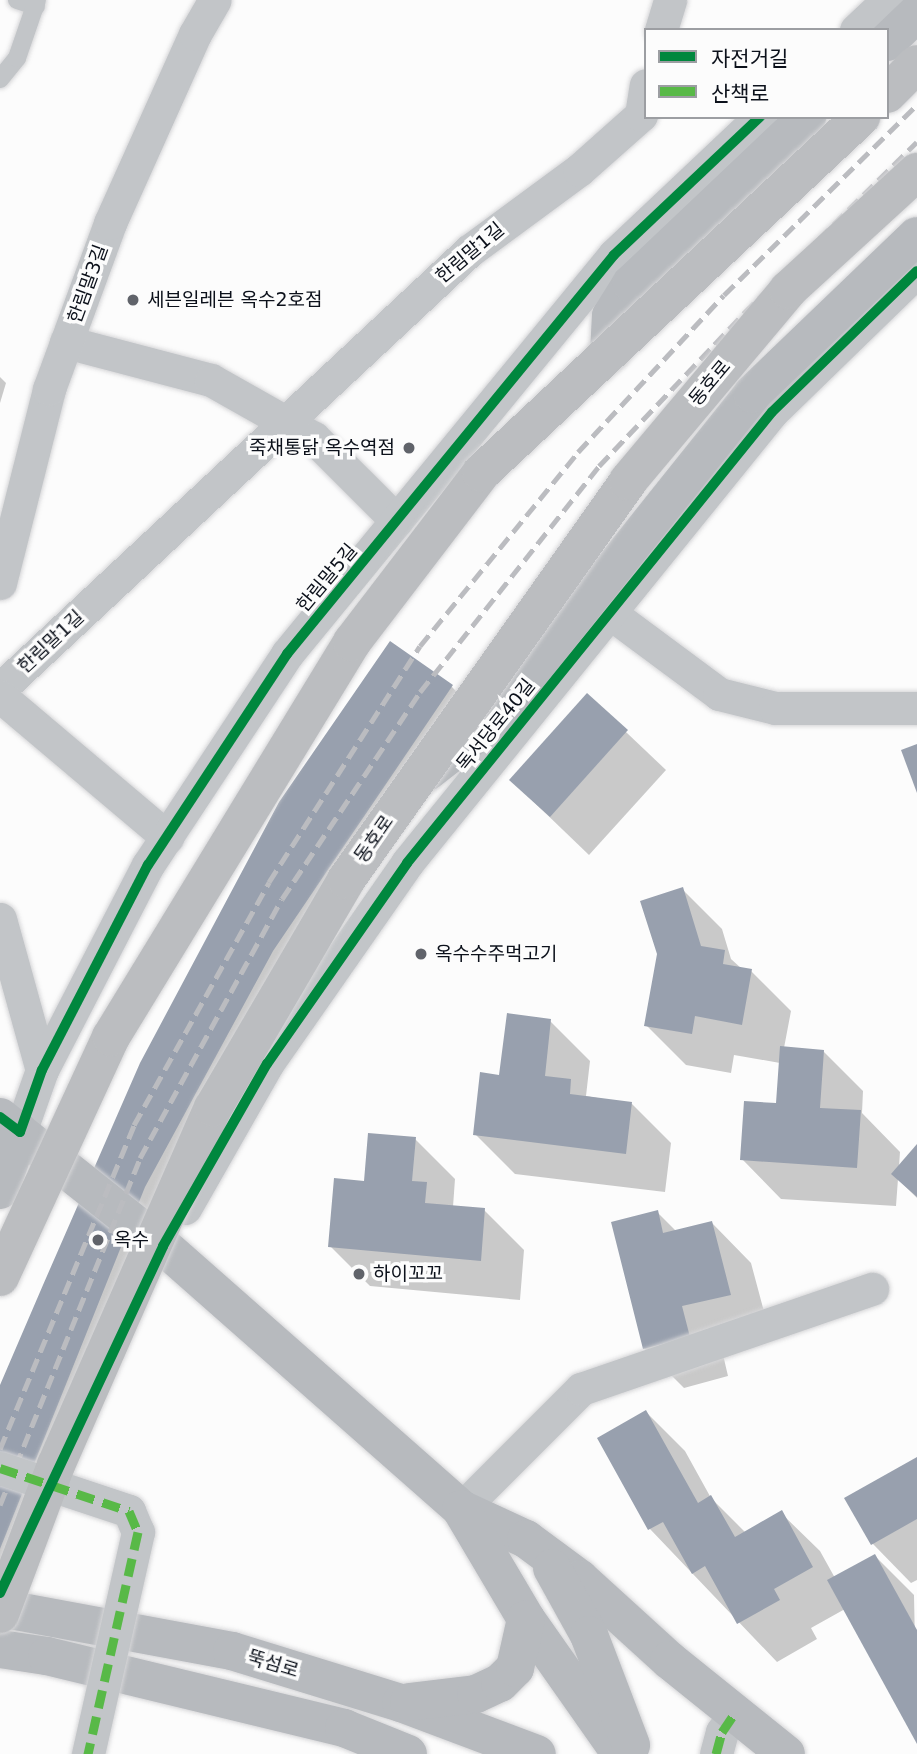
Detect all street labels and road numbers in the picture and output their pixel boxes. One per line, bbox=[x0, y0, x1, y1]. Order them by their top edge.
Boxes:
street label: 한림말1길 bbox=[431, 218, 509, 288]
street label: 한림말3길 bbox=[63, 242, 113, 326]
street label: 동호로 bbox=[684, 356, 736, 410]
street label: 한림말5길 bbox=[292, 539, 362, 617]
street label: 한림말1길 bbox=[13, 606, 89, 678]
street label: 독서당로40길 bbox=[452, 674, 540, 776]
street label: 동호로 bbox=[350, 811, 398, 867]
street label: 뚝섬로 bbox=[245, 1645, 301, 1683]

